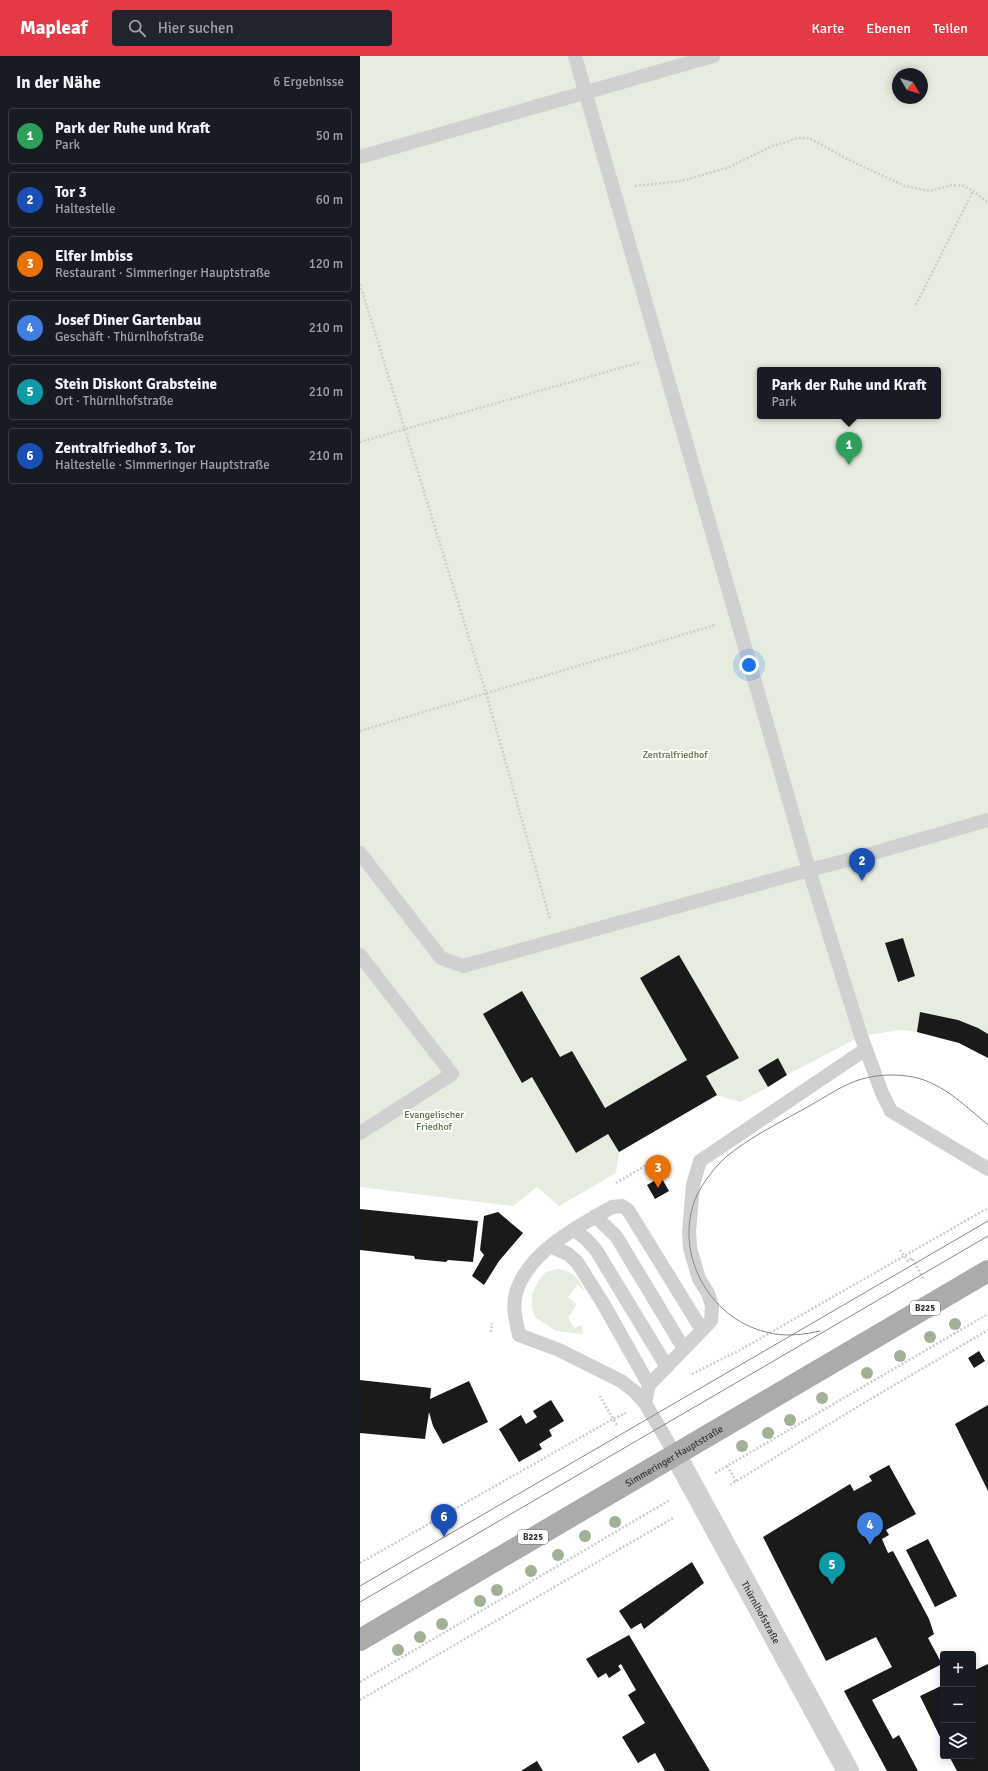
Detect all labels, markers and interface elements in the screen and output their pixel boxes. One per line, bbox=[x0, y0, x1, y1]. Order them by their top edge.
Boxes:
search box bbox=[112, 10, 392, 46]
text: Mapleaf bbox=[20, 16, 88, 40]
icon: search bbox=[126, 17, 148, 39]
text: Hier suchen bbox=[158, 19, 234, 37]
text: Karte bbox=[812, 20, 844, 37]
text: Ebenen bbox=[866, 20, 911, 37]
text: Teilen bbox=[933, 20, 968, 37]
north arrow bbox=[892, 68, 928, 104]
text: In der Nähe bbox=[16, 72, 101, 93]
text: 6 Ergebnisse bbox=[273, 74, 344, 90]
text: Park der Ruhe und Kraft bbox=[55, 119, 210, 137]
text: 1 bbox=[26, 128, 34, 144]
text: 50 m bbox=[316, 128, 343, 144]
text: Park bbox=[55, 137, 80, 153]
text: Tor 3 bbox=[55, 183, 87, 201]
text: 2 bbox=[26, 192, 34, 208]
text: 60 m bbox=[316, 192, 343, 208]
text: Haltestelle bbox=[55, 201, 115, 217]
text: Elfer Imbiss bbox=[55, 247, 133, 265]
text: 3 bbox=[26, 256, 34, 272]
text: 120 m bbox=[309, 256, 343, 272]
text: Restaurant · Simmeringer Hauptstraße bbox=[55, 265, 270, 281]
text: Josef Diner Gartenbau bbox=[55, 311, 201, 329]
text: 4 bbox=[26, 320, 34, 336]
text: 210 m bbox=[309, 320, 343, 336]
text: Geschäft · Thürnlhofstraße bbox=[55, 329, 204, 345]
popup bbox=[757, 367, 941, 419]
text: Stein Diskont Grabsteine bbox=[55, 375, 217, 393]
text: Park der Ruhe und Kraft bbox=[771, 376, 927, 394]
text: 5 bbox=[26, 384, 34, 400]
text: 210 m bbox=[309, 384, 343, 400]
text: Ort · Thürnlhofstraße bbox=[55, 393, 173, 409]
text: Park bbox=[771, 394, 796, 410]
pin: 1 bbox=[836, 432, 862, 465]
text: Zentralfriedhof 3. Tor bbox=[55, 439, 195, 457]
text: 6 bbox=[26, 448, 34, 464]
text: 210 m bbox=[309, 448, 343, 464]
text: Haltestelle · Simmeringer Hauptstraße bbox=[55, 457, 270, 473]
your location bbox=[739, 655, 759, 675]
park label: Zentralfriedhof bbox=[642, 749, 708, 761]
pin: 2 bbox=[849, 848, 875, 881]
park label: Evangelischer Friedhof bbox=[404, 1109, 464, 1133]
pin: 3 bbox=[645, 1155, 671, 1188]
road number: B225 bbox=[910, 1301, 940, 1315]
street label: Simmeringer Hauptstraße bbox=[623, 1423, 725, 1490]
pin: 6 bbox=[431, 1504, 457, 1537]
pin: 4 bbox=[857, 1512, 883, 1545]
road number: B225 bbox=[518, 1530, 548, 1544]
pin: 5 bbox=[819, 1552, 845, 1585]
street label: Thürnlhofstraße bbox=[738, 1579, 782, 1646]
map controls bbox=[940, 1651, 976, 1759]
button: + bbox=[940, 1651, 976, 1687]
button: − bbox=[940, 1687, 976, 1723]
button: layers bbox=[940, 1723, 976, 1759]

